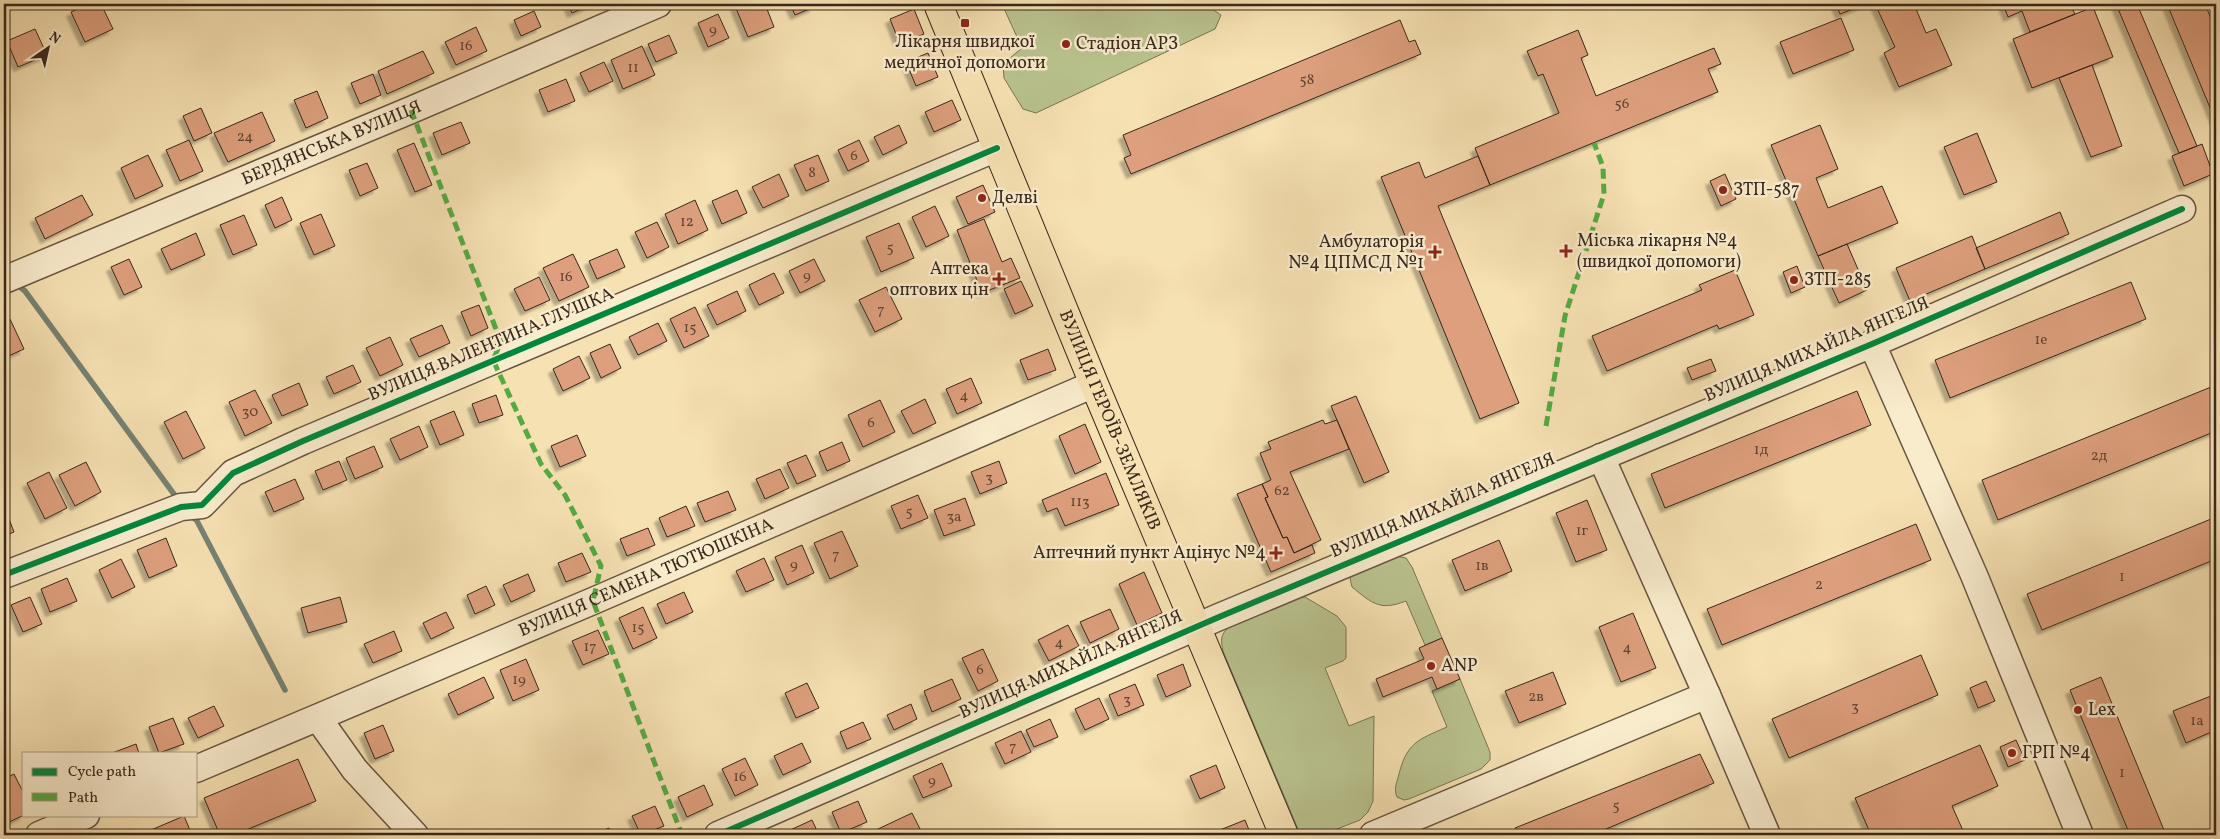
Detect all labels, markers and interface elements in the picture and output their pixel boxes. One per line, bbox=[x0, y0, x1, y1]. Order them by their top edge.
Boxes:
marker: Лікарня швидкої медичної допомоги bbox=[959, 17, 971, 29]
house number: 9 bbox=[709, 20, 717, 41]
north arrow bbox=[22, 22, 72, 72]
text: N bbox=[45, 28, 64, 49]
place label: Лікарня швидкої медичної допомоги bbox=[884, 30, 1046, 76]
place label: Стадіон АРЗ bbox=[1076, 32, 1178, 57]
house number: 16 bbox=[459, 36, 473, 57]
marker: Стадіон АРЗ bbox=[1060, 38, 1072, 50]
house number: 11 bbox=[627, 58, 639, 79]
house number: 58 bbox=[1300, 70, 1314, 91]
street label: БЕРДЯНСЬКА ВУЛИЦЯ bbox=[238, 94, 425, 192]
house number: 56 bbox=[1615, 94, 1629, 115]
house number: 24 bbox=[237, 127, 253, 148]
house number: 6 bbox=[850, 146, 858, 167]
house number: 8 bbox=[808, 163, 816, 184]
place label: ЗТП-587 bbox=[1733, 178, 1800, 203]
marker: ЗТП-587 bbox=[1717, 184, 1729, 196]
place label: Делві bbox=[992, 186, 1038, 211]
marker: Делві bbox=[976, 192, 988, 204]
house number: 12 bbox=[680, 212, 694, 233]
place label: Міська лікарня №4 (швидкої допомоги) bbox=[1577, 229, 1741, 275]
place label: Амбулаторія №4 ЦПМСД №1 bbox=[1288, 230, 1424, 276]
house number: 5 bbox=[886, 238, 894, 259]
marker: Міська лікарня №4 (швидкої допомоги) bbox=[1559, 244, 1573, 258]
marker: Амбулаторія №4 ЦПМСД №1 bbox=[1428, 245, 1442, 259]
place label: Аптека оптових цін bbox=[890, 257, 989, 303]
house number: 9 bbox=[803, 266, 811, 287]
house number: 16 bbox=[559, 267, 573, 288]
place label: ЗТП-285 bbox=[1804, 268, 1872, 293]
marker: Аптека оптових цін bbox=[993, 273, 1005, 285]
marker: ЗТП-285 bbox=[1788, 274, 1800, 286]
street label: ВУЛИЦЯ ВАЛЕНТИНА ГЛУШКА bbox=[364, 282, 618, 408]
street label: ВУЛИЦЯ МИХАЙЛА ЯНГЕЛЯ bbox=[1701, 291, 1933, 409]
house number: 7 bbox=[877, 300, 885, 321]
street label: ВУЛИЦЯ ГЕРОЇВ-ЗЕМЛЯКІВ bbox=[1052, 306, 1167, 534]
house number: 15 bbox=[683, 318, 697, 339]
house number: 1е bbox=[2035, 330, 2047, 351]
house number: 4 bbox=[960, 386, 969, 407]
house number: 30 bbox=[242, 402, 258, 423]
house number: 6 bbox=[867, 413, 875, 434]
house number: 1д bbox=[1754, 440, 1769, 461]
house number: 2д bbox=[2091, 446, 2108, 467]
street label: ВУЛИЦЯ МИХАЙЛА ЯНГЕЛЯ bbox=[1327, 447, 1559, 565]
house number: 3 bbox=[985, 468, 993, 489]
house number: 62 bbox=[1274, 481, 1290, 502]
house number: 113 bbox=[1070, 492, 1090, 513]
house number: 5 bbox=[905, 502, 913, 523]
house number: 3а bbox=[946, 507, 962, 528]
street label: ВУЛИЦЯ СЕМЕНА ТЮТЮШКІНА bbox=[515, 512, 778, 644]
house number: 1г bbox=[1576, 521, 1589, 542]
place label: Аптечний пункт Ацінус №4 bbox=[1033, 541, 1266, 566]
house number: 7 bbox=[832, 545, 840, 566]
marker: Аптечний пункт Ацінус №4 bbox=[1270, 547, 1282, 559]
house number: 9 bbox=[790, 555, 798, 576]
house number: 1в bbox=[1475, 556, 1489, 577]
house number: 1 bbox=[2119, 567, 2125, 588]
house number: 2 bbox=[1815, 575, 1823, 596]
street label: ВУЛИЦЯ МИХАЙЛА ЯНГЕЛЯ bbox=[955, 604, 1187, 726]
house number: 15 bbox=[631, 618, 645, 639]
house number: 4 bbox=[1055, 633, 1064, 654]
house number: 17 bbox=[583, 637, 597, 658]
house number: 4 bbox=[1623, 638, 1632, 659]
place label: ANP bbox=[1441, 654, 1478, 679]
house number: 6 bbox=[976, 660, 984, 681]
marker: ANP bbox=[1425, 660, 1437, 672]
house number: 19 bbox=[512, 670, 526, 691]
house number: 2в bbox=[1528, 687, 1544, 708]
house number: 3 bbox=[1123, 690, 1131, 711]
house number: 3 bbox=[1851, 697, 1859, 718]
place label: Lex bbox=[2088, 698, 2116, 723]
marker: Lex bbox=[2072, 704, 2084, 716]
house number: 1а bbox=[2190, 711, 2204, 732]
house number: 7 bbox=[1009, 737, 1017, 758]
place label: ГРП №4 bbox=[2022, 741, 2091, 766]
marker: ГРП №4 bbox=[2006, 747, 2018, 759]
legend bbox=[22, 752, 198, 816]
text: Cycle path bbox=[68, 762, 136, 783]
house number: 1 bbox=[2119, 763, 2125, 784]
house number: 16 bbox=[733, 767, 747, 788]
house number: 9 bbox=[928, 771, 936, 792]
text: Path bbox=[68, 788, 98, 809]
house number: 5 bbox=[1612, 796, 1620, 817]

